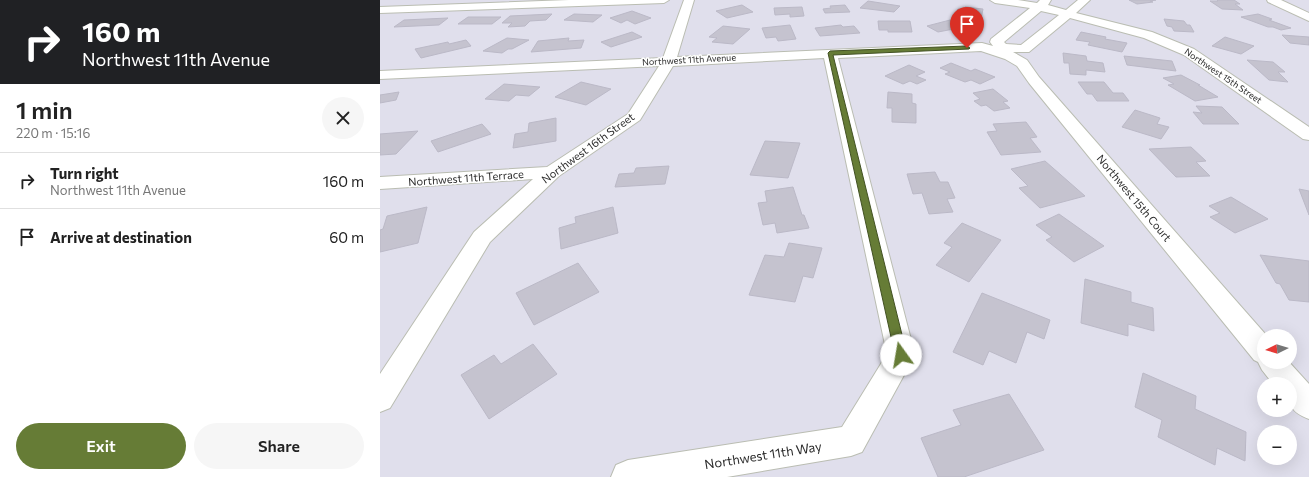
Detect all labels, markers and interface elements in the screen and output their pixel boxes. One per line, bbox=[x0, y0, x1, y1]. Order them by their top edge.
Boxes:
pin bbox=[950, 7.0, 984, 48]
icon: arrive bbox=[956, 13, 978, 35]
text: 160 m bbox=[82, 14, 160, 48]
icon: right bbox=[16, 16, 68, 68]
street label: Northwest 15th Street bbox=[1183, 46, 1264, 106]
text: Northwest 11th Avenue bbox=[82, 48, 270, 70]
street label: Northwest 11th Avenue bbox=[642, 52, 736, 67]
text: 1 min bbox=[16, 95, 73, 124]
button: close bbox=[322, 97, 364, 139]
street label: Northwest 16th Street bbox=[539, 109, 637, 186]
text: 220 m · 15:16 bbox=[16, 125, 90, 141]
street label: Northwest 15th Court bbox=[1094, 152, 1175, 244]
text: Turn right bbox=[50, 164, 119, 182]
street label: Northwest 11th Terrace bbox=[408, 167, 524, 188]
icon: right bbox=[16, 170, 38, 192]
text: 160 m bbox=[323, 172, 364, 190]
text: Northwest 11th Avenue bbox=[50, 182, 186, 198]
icon: arrive bbox=[16, 226, 38, 248]
text: Arrive at destination bbox=[50, 228, 192, 246]
text: 60 m bbox=[329, 228, 364, 246]
north arrow bbox=[1257, 329, 1297, 369]
map controls bbox=[1257, 329, 1297, 465]
position arrow bbox=[880, 334, 922, 376]
button: + bbox=[1257, 377, 1297, 417]
button: Exit bbox=[16, 423, 186, 469]
button: Share bbox=[194, 423, 364, 469]
button: − bbox=[1257, 425, 1297, 465]
street label: Northwest 11th Way bbox=[703, 438, 823, 472]

